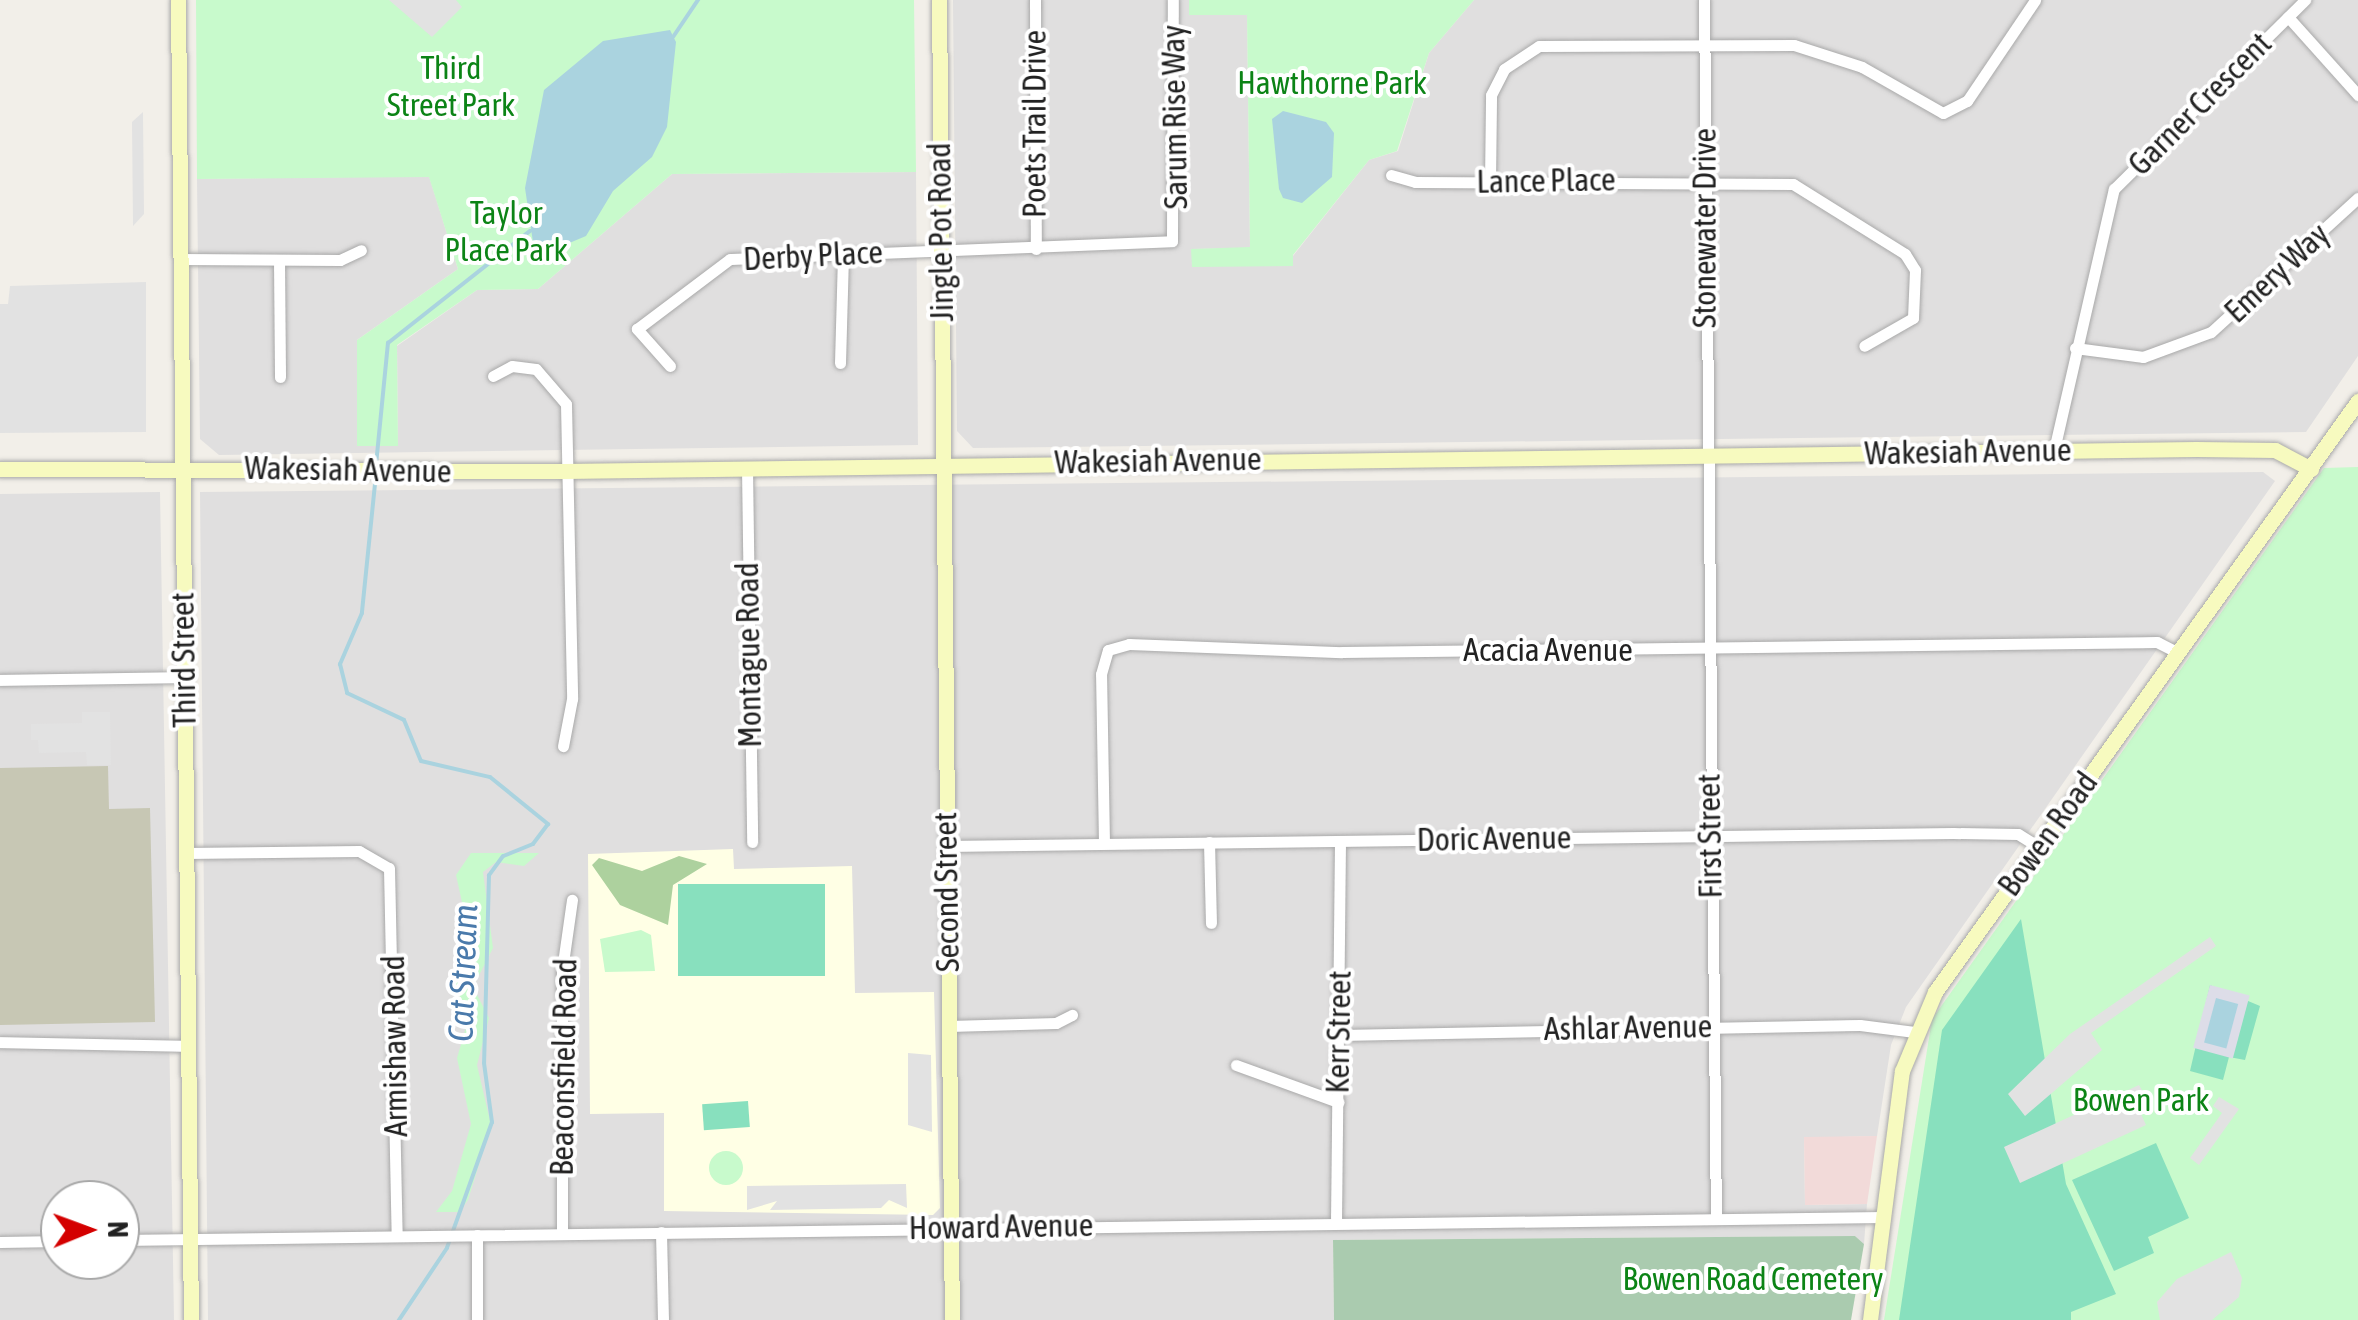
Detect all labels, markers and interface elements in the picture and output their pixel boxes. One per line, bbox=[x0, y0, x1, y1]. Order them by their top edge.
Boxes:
street label: Sarum Rise Way bbox=[1154, 24, 1196, 210]
street label: Garner Crescent bbox=[2121, 25, 2279, 183]
street label: Poets Trail Drive bbox=[1016, 30, 1054, 218]
park label: Third Street Park bbox=[387, 50, 515, 125]
park label: Hawthorne Park bbox=[1237, 64, 1427, 102]
street label: Stonewater Drive bbox=[1686, 128, 1724, 328]
street label: Jingle Pot Road bbox=[920, 142, 962, 322]
street label: Lance Place bbox=[1476, 161, 1616, 201]
park label: Taylor Place Park bbox=[444, 195, 568, 270]
street label: Emery Way bbox=[2217, 215, 2337, 331]
street label: Derby Place bbox=[742, 233, 884, 279]
street label: Wakesiah Avenue bbox=[1864, 431, 2072, 473]
street label: Wakesiah Avenue bbox=[1054, 440, 1262, 482]
street label: Wakesiah Avenue bbox=[244, 449, 452, 491]
street label: Montague Road bbox=[728, 562, 770, 748]
street label: Third Street bbox=[164, 592, 204, 728]
street label: Acacia Avenue bbox=[1463, 631, 1633, 669]
street label: Bowen Road bbox=[1990, 764, 2106, 904]
street label: First Street bbox=[1690, 773, 1730, 899]
street label: Second Street bbox=[926, 812, 968, 972]
street label: Doric Avenue bbox=[1416, 818, 1572, 860]
water label: Cat Stream bbox=[439, 903, 485, 1043]
street label: Armishaw Road bbox=[374, 955, 416, 1137]
street label: Beaconsfield Road bbox=[543, 958, 585, 1176]
street label: Kerr Street bbox=[1319, 970, 1359, 1094]
street label: Ashlar Avenue bbox=[1544, 1007, 1712, 1049]
park label: Bowen Park bbox=[2073, 1081, 2209, 1119]
north arrow bbox=[40, 1180, 140, 1280]
street label: Howard Avenue bbox=[908, 1206, 1094, 1248]
text: N bbox=[102, 1221, 134, 1238]
park label: Bowen Road Cemetery bbox=[1622, 1260, 1884, 1298]

